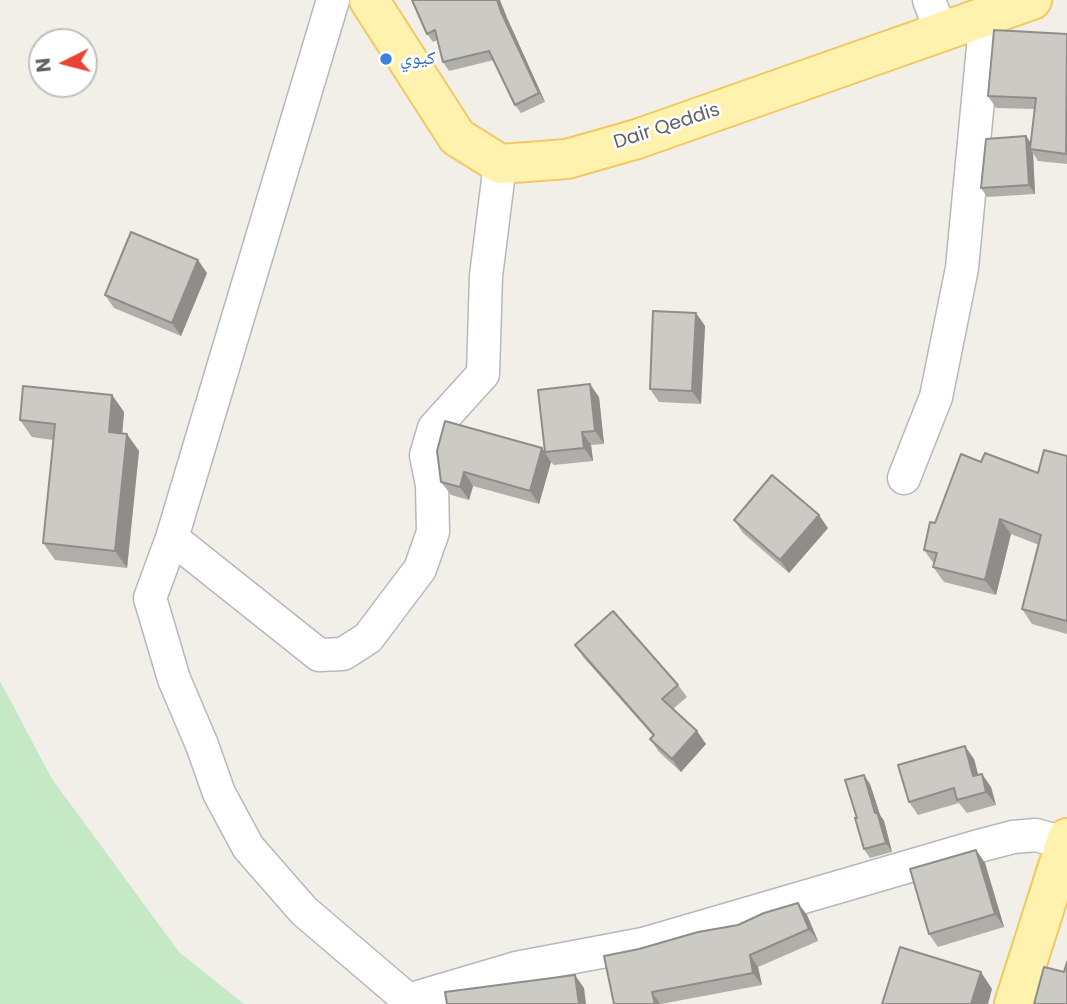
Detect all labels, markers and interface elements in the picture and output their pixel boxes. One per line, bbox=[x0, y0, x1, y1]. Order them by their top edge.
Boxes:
north arrow bbox=[28, 28, 98, 98]
place label: كيوي bbox=[400, 48, 435, 70]
marker: كيوي bbox=[378, 51, 394, 67]
text: N bbox=[29, 57, 58, 74]
street label: Dair Qeddis bbox=[611, 99, 723, 155]

